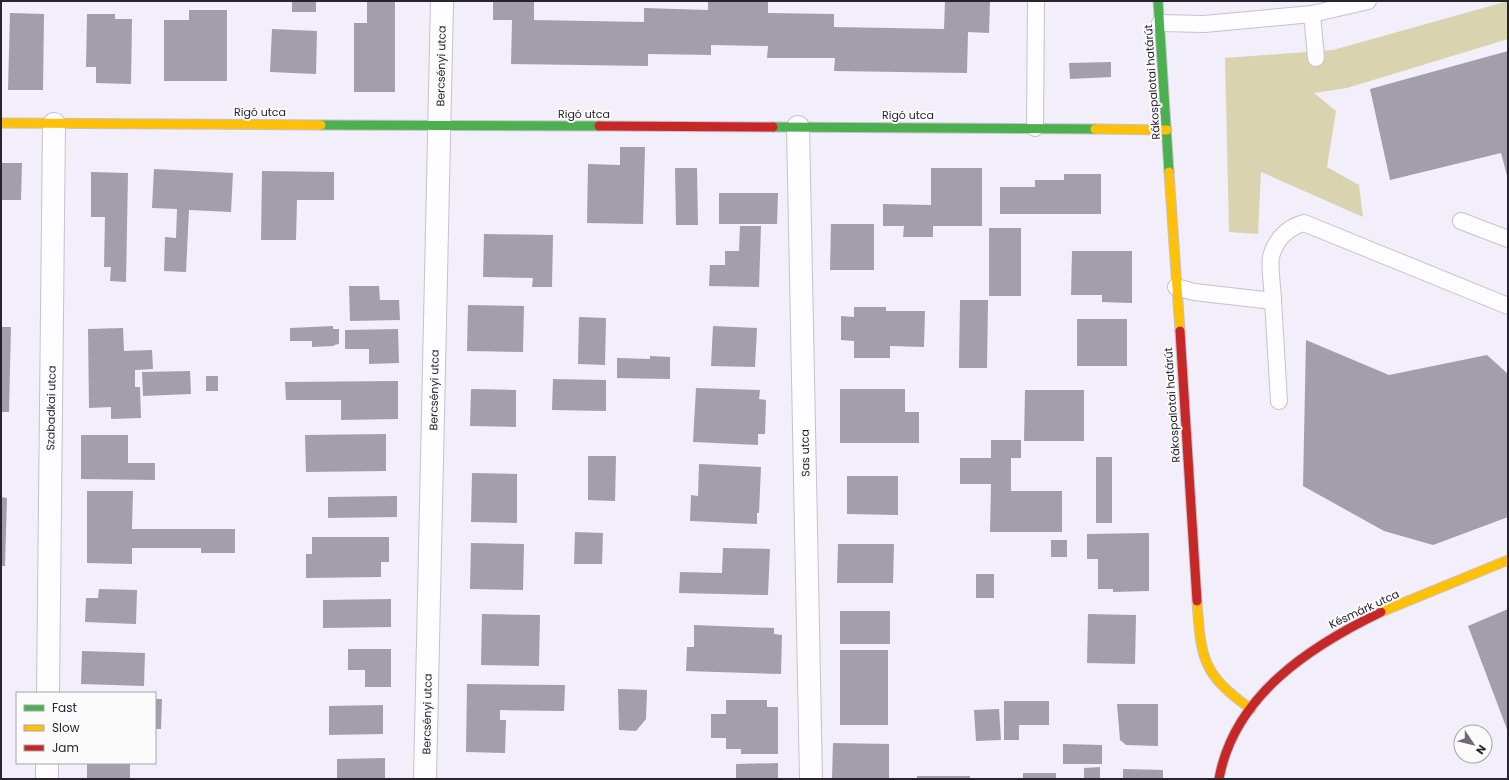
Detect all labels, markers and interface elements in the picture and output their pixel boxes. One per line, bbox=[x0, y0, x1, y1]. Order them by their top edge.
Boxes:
street label: Rákospalotai határút bbox=[1140, 24, 1164, 140]
street label: Bercsényi utca bbox=[432, 25, 450, 107]
street label: Rigó utca bbox=[234, 104, 286, 120]
street label: Rigó utca bbox=[558, 106, 610, 122]
street label: Rigó utca bbox=[882, 107, 934, 123]
street label: Rákospalotai határút bbox=[1160, 347, 1184, 463]
street label: Bercsényi utca bbox=[425, 349, 443, 431]
street label: Szabadkai utca bbox=[42, 365, 60, 451]
street label: Sas utca bbox=[797, 429, 813, 477]
street label: Késmárk utca bbox=[1326, 586, 1402, 632]
street label: Bercsényi utca bbox=[418, 673, 436, 755]
legend bbox=[16, 692, 156, 764]
text: Fast bbox=[52, 699, 77, 716]
text: Slow bbox=[52, 719, 80, 736]
north arrow bbox=[1453, 724, 1493, 764]
text: Jam bbox=[52, 739, 79, 756]
text: N bbox=[1472, 742, 1490, 758]

